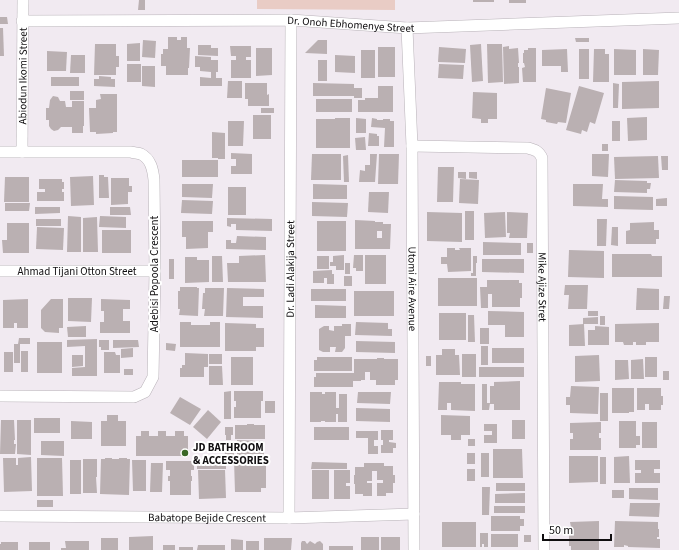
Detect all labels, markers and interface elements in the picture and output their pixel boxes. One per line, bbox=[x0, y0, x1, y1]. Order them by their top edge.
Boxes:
street label: Dr. Onoh Ebhomenye Street bbox=[287, 13, 415, 36]
street label: Abiodun Ikomi Street bbox=[15, 27, 31, 124]
street label: Adebisi Popoola Crescent bbox=[147, 216, 162, 332]
street label: Dr. Ladi Alakija Street bbox=[283, 220, 298, 318]
street label: Utomi Aire Avenue bbox=[404, 246, 420, 332]
street label: Mike Ajize Stret bbox=[534, 252, 550, 322]
street label: Ahmad Tijani Otton Street bbox=[18, 264, 137, 279]
place label: JD BATHROOM & ACCESSORIES bbox=[193, 440, 269, 468]
marker: JD BATHROOM & ACCESSORIES bbox=[180, 448, 190, 458]
street label: Babatope Bejide Crescent bbox=[148, 510, 266, 526]
scale bar bbox=[543, 516, 611, 542]
text: 50 m bbox=[549, 522, 573, 539]

